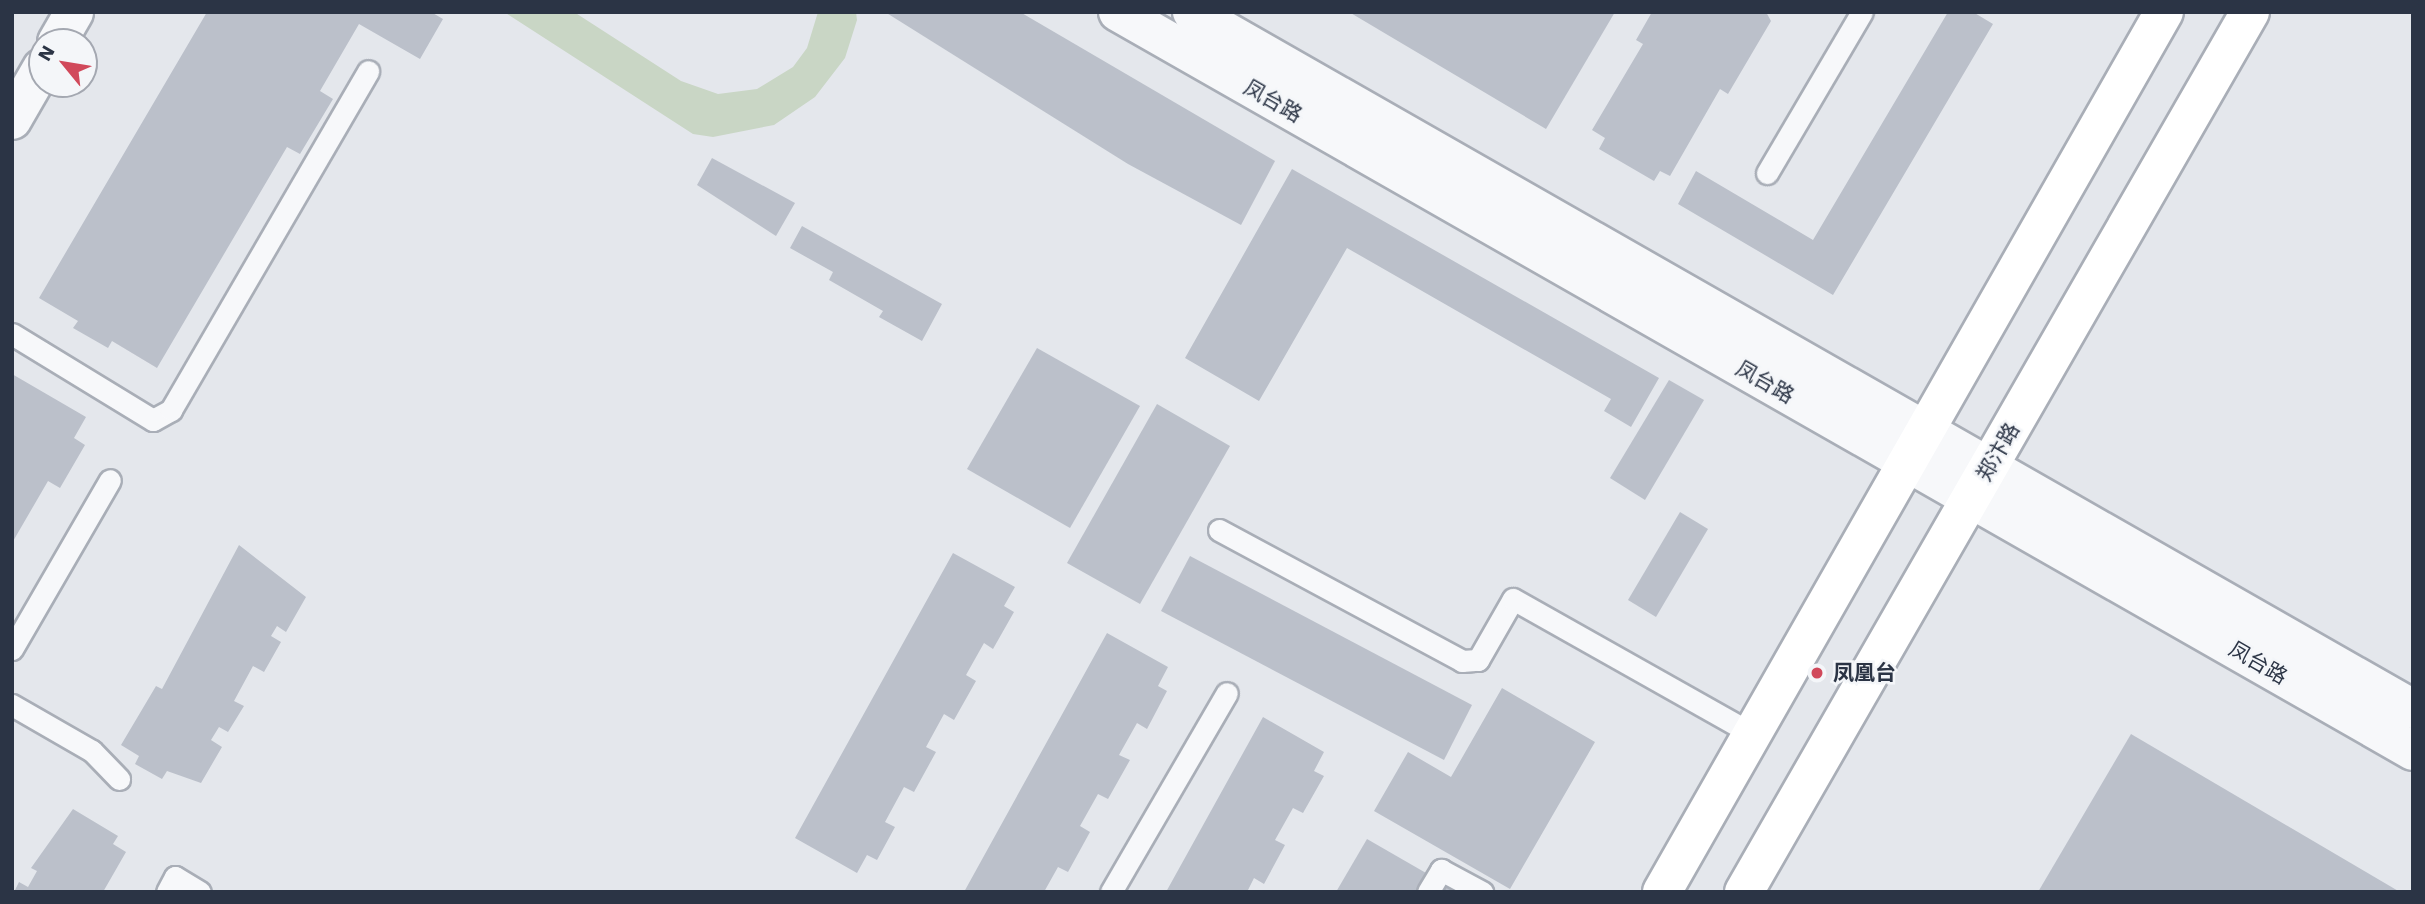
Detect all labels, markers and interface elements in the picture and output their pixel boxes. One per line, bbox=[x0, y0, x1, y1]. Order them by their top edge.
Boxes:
north arrow bbox=[28, 28, 98, 98]
text: N bbox=[33, 41, 60, 65]
street label: 凤台路 bbox=[1239, 74, 1307, 128]
street label: 凤台路 bbox=[1731, 355, 1799, 409]
street label: 郑汴路 bbox=[1971, 418, 2025, 486]
street label: 凤台路 bbox=[2224, 636, 2292, 690]
place label: 凤凰台 bbox=[1833, 660, 1896, 686]
marker: 凤凰台 bbox=[1807, 663, 1827, 683]

